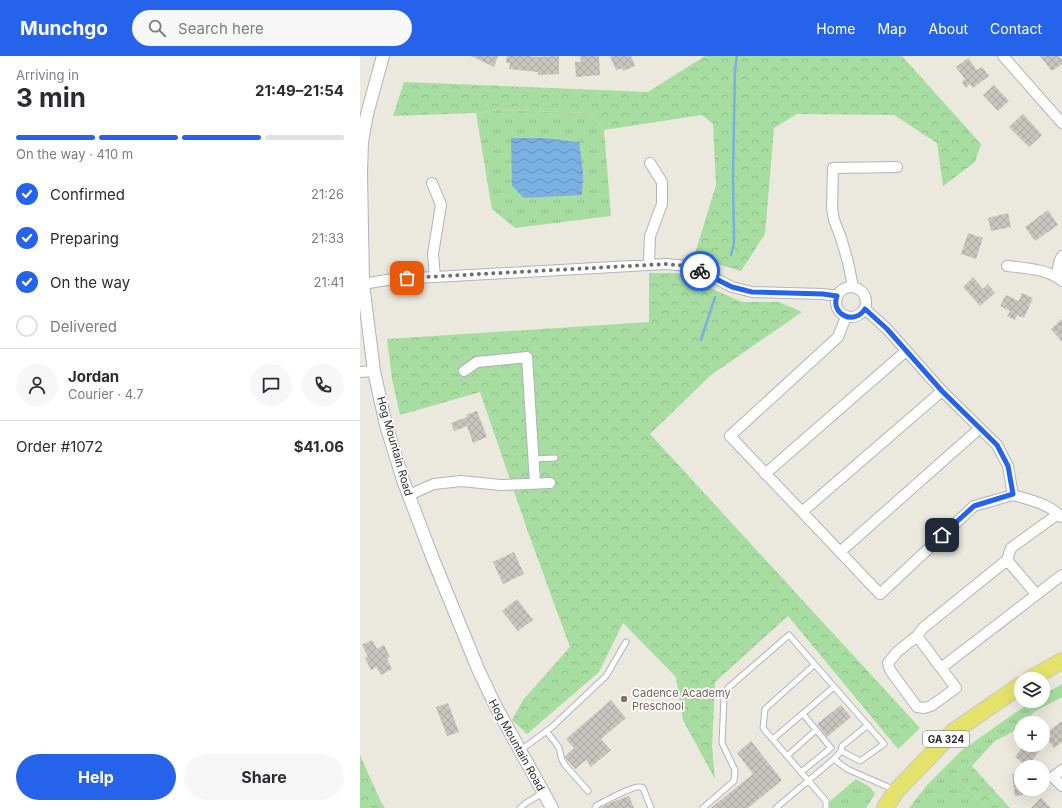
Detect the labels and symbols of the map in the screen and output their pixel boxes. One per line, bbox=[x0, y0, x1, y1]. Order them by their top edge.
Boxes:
courier bbox=[680, 251, 720, 291]
pin bbox=[390, 261, 424, 295]
street label: Hog Mountain Road bbox=[374, 395, 416, 497]
pin bbox=[925, 518, 959, 552]
place label: Cadence Academy Preschool bbox=[632, 686, 731, 713]
marker: Cadence Academy Preschool bbox=[619, 694, 629, 704]
street label: Hog Mountain Road bbox=[486, 697, 548, 793]
road number: GA 324 bbox=[923, 731, 969, 747]

